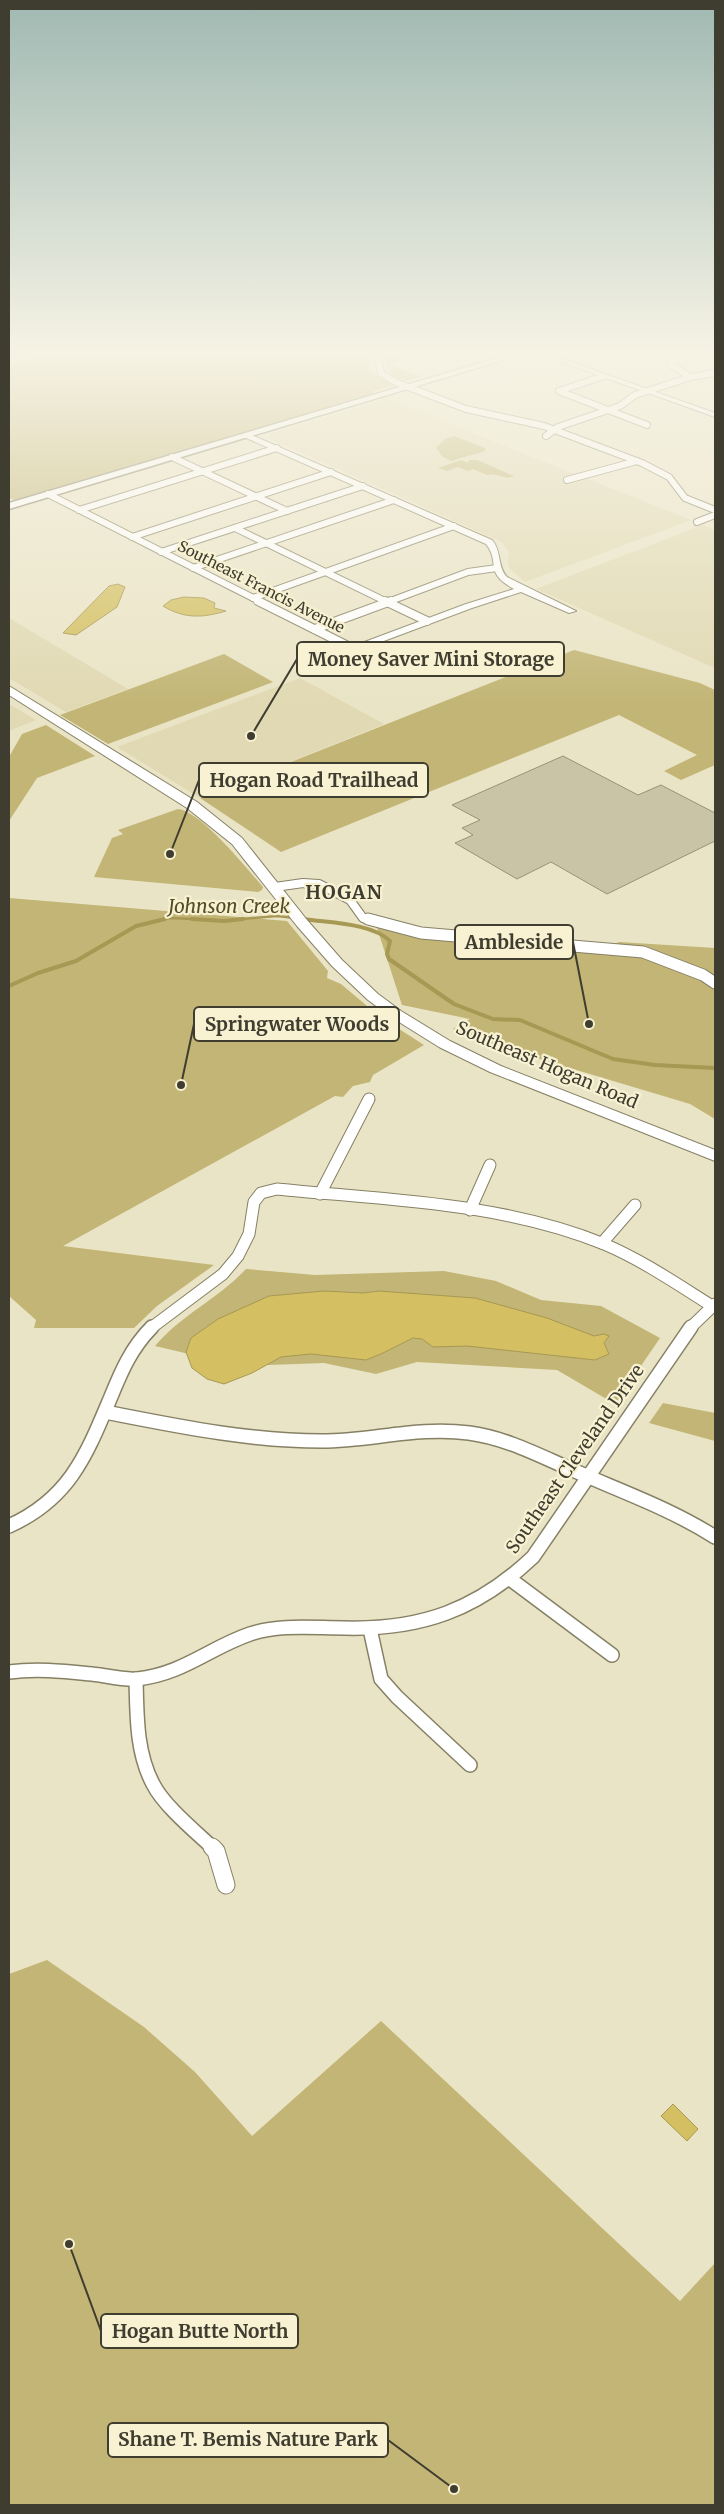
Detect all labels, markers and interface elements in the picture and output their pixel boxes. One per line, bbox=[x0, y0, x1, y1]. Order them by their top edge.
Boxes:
street label: Southeast Francis Avenue bbox=[175, 536, 348, 637]
callout: Money Saver Mini Storage bbox=[297, 642, 564, 676]
text: Money Saver Mini Storage bbox=[308, 647, 554, 671]
callout: Hogan Road Trailhead bbox=[199, 763, 428, 797]
text: Hogan Road Trailhead bbox=[209, 768, 419, 792]
district label: HOGAN bbox=[305, 880, 383, 904]
water label: Johnson Creek bbox=[166, 894, 290, 918]
callout: Ambleside bbox=[455, 925, 573, 959]
text: Ambleside bbox=[464, 930, 563, 954]
callout: Springwater Woods bbox=[194, 1007, 399, 1041]
text: Springwater Woods bbox=[205, 1012, 390, 1036]
street label: Southeast Hogan Road bbox=[453, 1016, 642, 1113]
street label: Southeast Cleveland Drive bbox=[500, 1360, 649, 1558]
callout: Hogan Butte North bbox=[101, 2314, 298, 2348]
text: Hogan Butte North bbox=[112, 2319, 289, 2343]
callout: Shane T. Bemis Nature Park bbox=[108, 2423, 388, 2457]
text: Shane T. Bemis Nature Park bbox=[118, 2427, 379, 2451]

